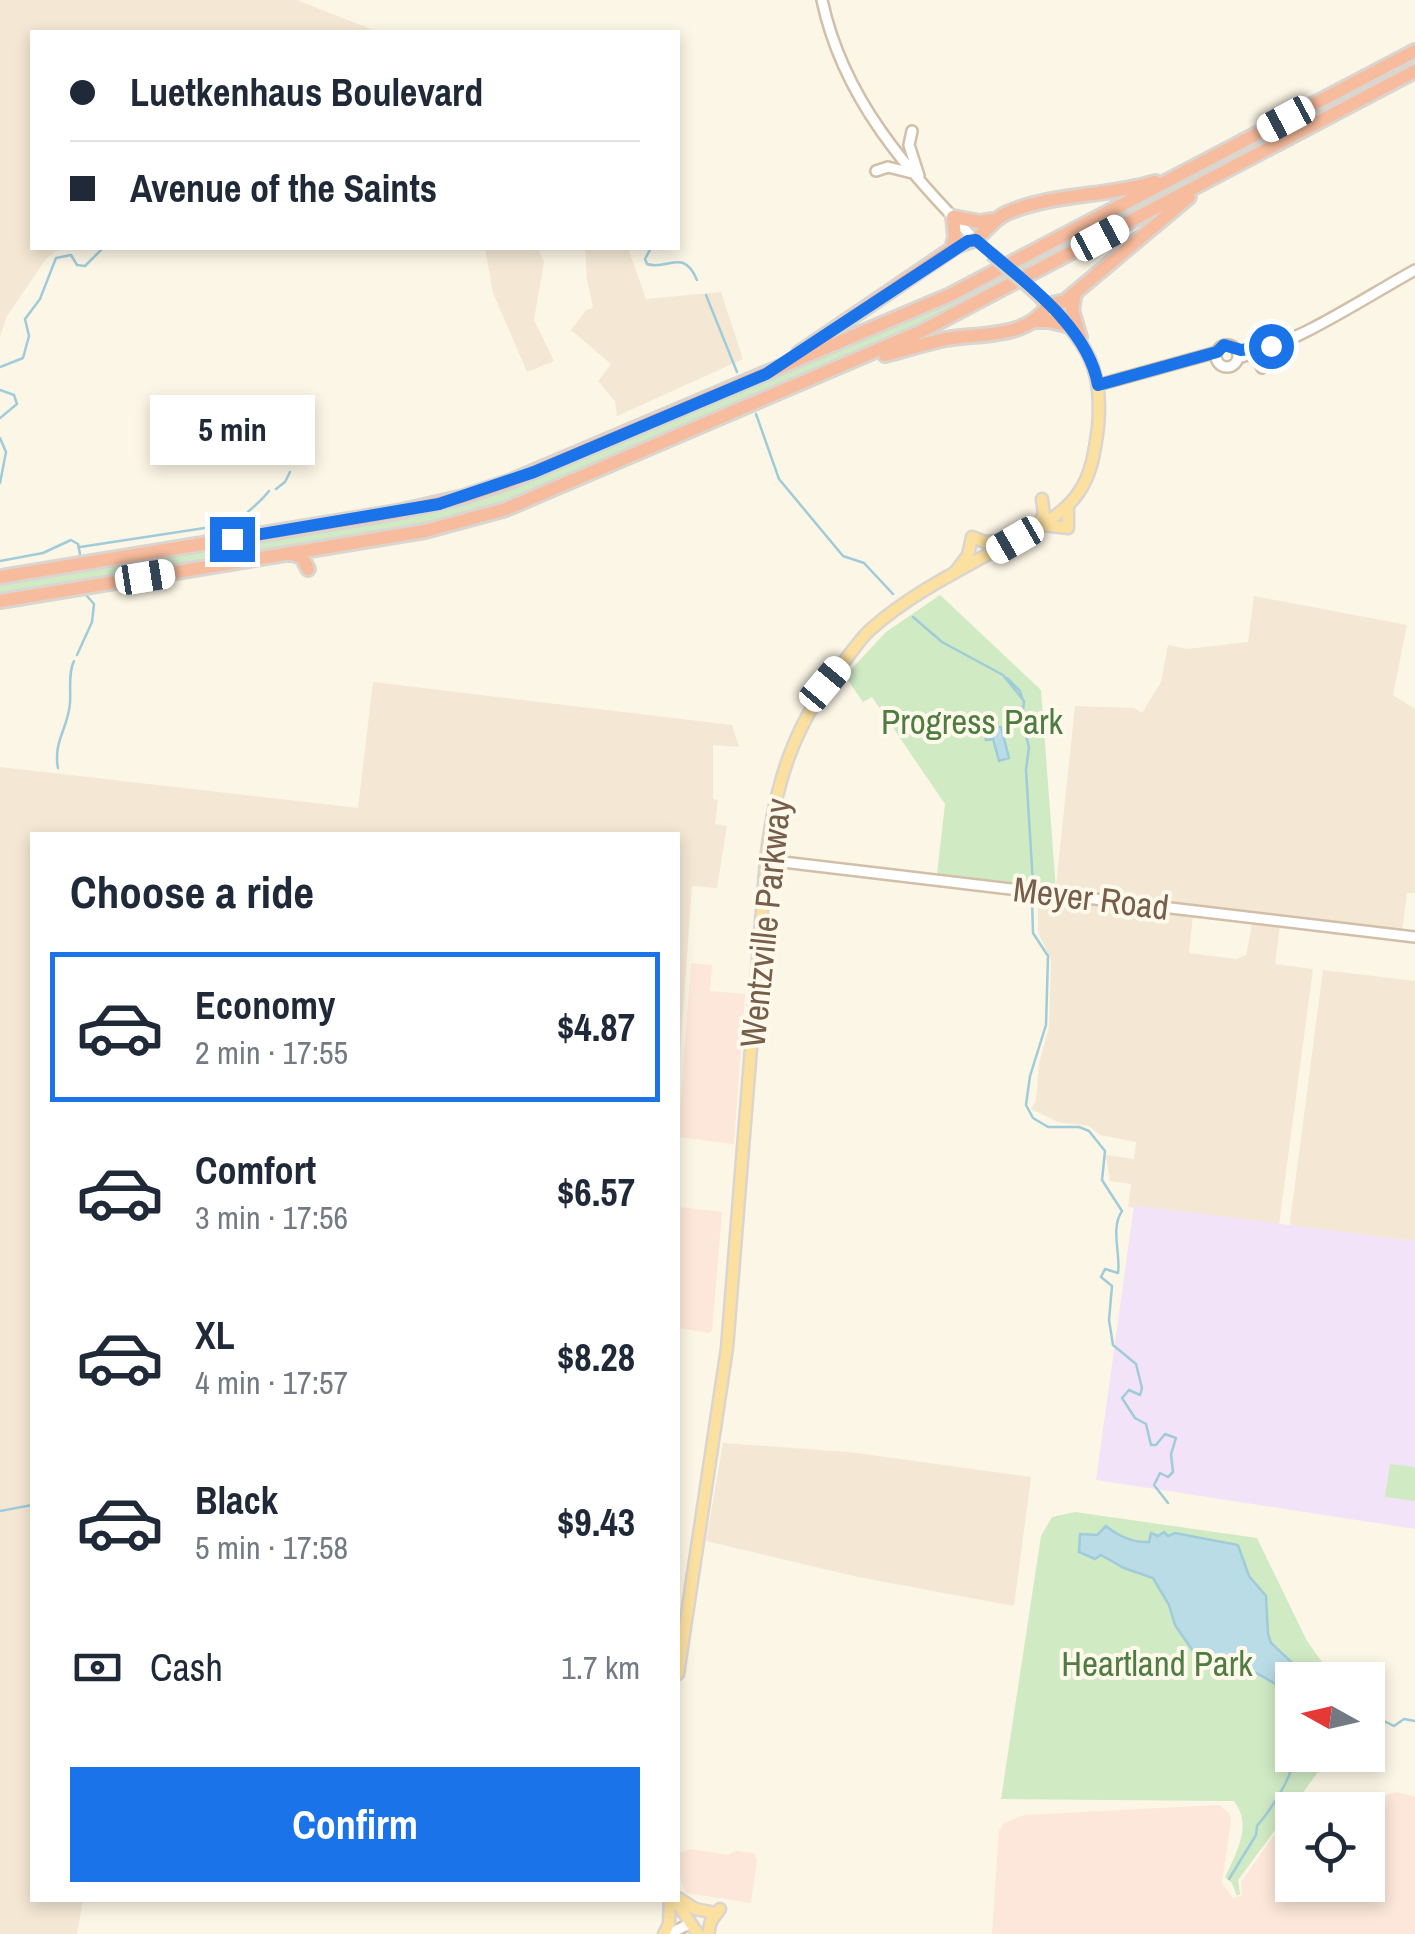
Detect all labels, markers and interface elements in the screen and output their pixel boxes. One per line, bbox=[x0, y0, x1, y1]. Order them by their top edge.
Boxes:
text: Luetkenhaus Boulevard bbox=[130, 67, 483, 118]
car bbox=[1252, 92, 1320, 146]
text: Avenue of the Saints bbox=[130, 163, 437, 214]
car bbox=[1066, 211, 1134, 265]
route start bbox=[1249, 324, 1294, 369]
callout: 5 min bbox=[150, 394, 314, 464]
text: 5 min bbox=[198, 408, 267, 451]
car bbox=[982, 512, 1048, 568]
route end bbox=[210, 517, 255, 562]
car bbox=[113, 557, 177, 597]
car bbox=[794, 651, 856, 717]
park label: Progress Park bbox=[881, 698, 1064, 745]
street label: Wentzville Parkway bbox=[729, 796, 801, 1050]
text: Choose a ride bbox=[70, 861, 314, 922]
street label: Meyer Road bbox=[1011, 865, 1171, 931]
text: Economy bbox=[195, 980, 335, 1031]
icon: car bbox=[75, 982, 165, 1072]
text: $4.87 bbox=[557, 1002, 635, 1053]
text: 2 min · 17:55 bbox=[195, 1031, 348, 1074]
text: Comfort bbox=[195, 1145, 316, 1196]
icon: car bbox=[75, 1147, 165, 1237]
text: $6.57 bbox=[557, 1167, 635, 1218]
text: 3 min · 17:56 bbox=[195, 1196, 348, 1239]
text: XL bbox=[195, 1310, 235, 1361]
icon: car bbox=[75, 1312, 165, 1402]
text: $8.28 bbox=[557, 1332, 635, 1383]
text: 4 min · 17:57 bbox=[195, 1361, 348, 1404]
text: Black bbox=[195, 1475, 278, 1526]
icon: car bbox=[75, 1477, 165, 1567]
text: $9.43 bbox=[557, 1497, 635, 1548]
text: 5 min · 17:58 bbox=[195, 1526, 348, 1569]
icon: cash bbox=[70, 1640, 125, 1695]
park label: Heartland Park bbox=[1061, 1640, 1253, 1687]
text: Cash bbox=[150, 1642, 223, 1693]
text: 1.7 km bbox=[561, 1646, 640, 1689]
north arrow bbox=[1275, 1662, 1385, 1772]
map controls bbox=[1275, 1662, 1385, 1902]
button: Confirm bbox=[70, 1767, 640, 1882]
button: locate bbox=[1275, 1792, 1385, 1902]

